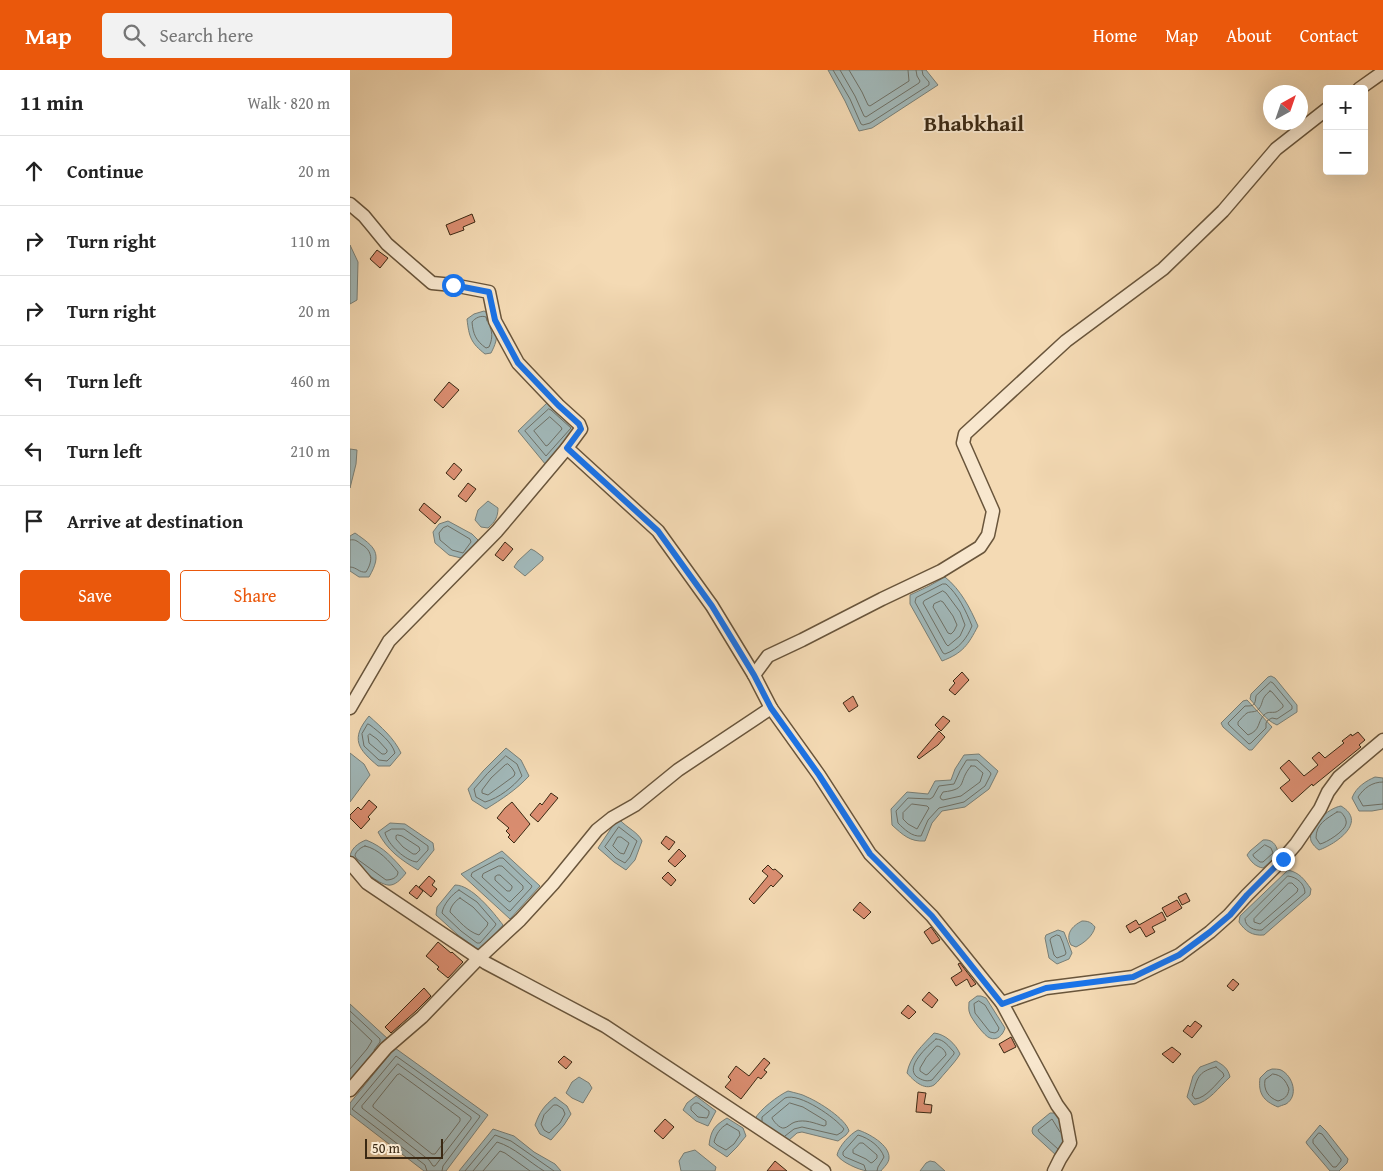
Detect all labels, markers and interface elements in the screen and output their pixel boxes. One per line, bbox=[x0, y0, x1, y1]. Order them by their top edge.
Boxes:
search box bbox=[102, 13, 452, 58]
text: Map bbox=[25, 18, 72, 53]
icon: search bbox=[120, 21, 148, 49]
text: Search here bbox=[160, 21, 253, 49]
text: Home bbox=[1093, 22, 1137, 49]
text: Map bbox=[1165, 22, 1198, 49]
text: About bbox=[1226, 22, 1272, 49]
text: Contact bbox=[1300, 22, 1358, 49]
north arrow bbox=[1263, 85, 1308, 130]
map controls bbox=[1323, 85, 1368, 175]
button: + bbox=[1323, 85, 1368, 130]
text: 11 min bbox=[20, 87, 83, 118]
text: Walk · 820 m bbox=[247, 91, 330, 115]
district label: Bhabkhail bbox=[924, 107, 1024, 139]
button: − bbox=[1323, 130, 1368, 175]
icon: ahead bbox=[20, 157, 48, 185]
text: Continue bbox=[67, 157, 144, 185]
text: 20 m bbox=[298, 159, 330, 183]
icon: right bbox=[20, 227, 48, 255]
text: Turn right bbox=[67, 227, 156, 255]
text: 110 m bbox=[290, 229, 330, 253]
route start bbox=[442, 274, 465, 297]
icon: right bbox=[20, 297, 48, 325]
text: Turn right bbox=[67, 297, 156, 325]
text: 20 m bbox=[298, 299, 330, 323]
icon: left bbox=[20, 367, 48, 395]
text: Turn left bbox=[67, 367, 142, 395]
text: 460 m bbox=[290, 369, 330, 393]
icon: left bbox=[20, 437, 48, 465]
text: Turn left bbox=[67, 437, 142, 465]
text: 210 m bbox=[290, 439, 330, 463]
icon: arrive bbox=[20, 507, 48, 535]
text: Arrive at destination bbox=[67, 507, 243, 535]
button: Save bbox=[20, 570, 170, 621]
button: Share bbox=[180, 570, 330, 621]
route end bbox=[1272, 848, 1295, 871]
scale bar bbox=[365, 1136, 442, 1159]
text: 50 m bbox=[372, 1138, 400, 1158]

